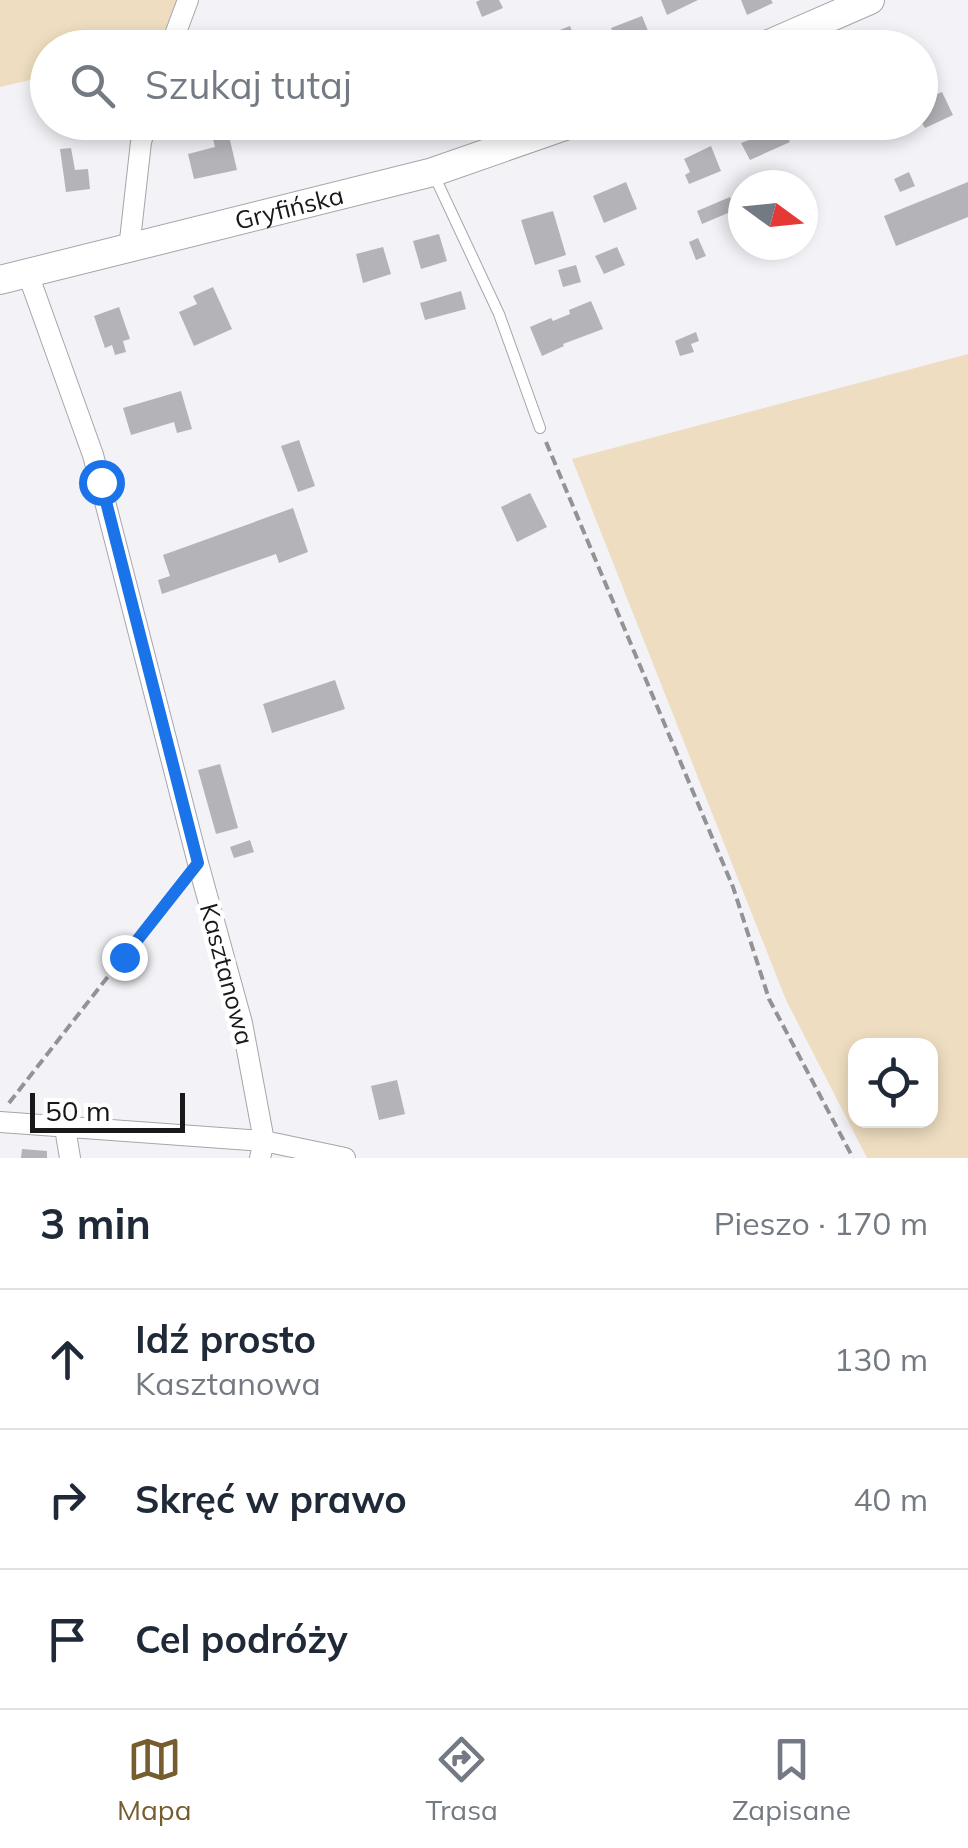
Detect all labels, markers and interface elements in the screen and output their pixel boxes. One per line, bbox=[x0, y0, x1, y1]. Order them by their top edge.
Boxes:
search box bbox=[30, 30, 938, 140]
icon: search bbox=[65, 58, 120, 113]
text: Szukaj tutaj bbox=[145, 61, 352, 109]
north arrow bbox=[728, 170, 818, 260]
street label: Gryfińska bbox=[232, 179, 347, 236]
route start bbox=[79, 460, 125, 506]
street label: Kasztanowa bbox=[194, 900, 261, 1048]
route end bbox=[102, 935, 148, 981]
map controls bbox=[848, 1038, 938, 1128]
button: locate bbox=[848, 1038, 938, 1128]
scale bar bbox=[30, 1088, 185, 1132]
text: 50 m bbox=[45, 1093, 111, 1128]
text: 3 min bbox=[40, 1197, 151, 1250]
text: Pieszo · 170 m bbox=[714, 1203, 928, 1243]
text: Idź prosto bbox=[135, 1315, 316, 1363]
icon: ahead bbox=[40, 1332, 95, 1387]
text: 130 m bbox=[834, 1339, 928, 1379]
text: Kasztanowa bbox=[135, 1363, 321, 1403]
icon: right bbox=[40, 1472, 95, 1527]
text: Skręć w prawo bbox=[135, 1475, 407, 1523]
text: 40 m bbox=[853, 1479, 928, 1519]
icon: arrive bbox=[40, 1612, 95, 1667]
text: Cel podróży bbox=[135, 1615, 348, 1663]
tab: Mapa bbox=[117, 1732, 191, 1827]
tab: Trasa bbox=[426, 1732, 498, 1827]
tab: Zapisane bbox=[732, 1732, 851, 1827]

